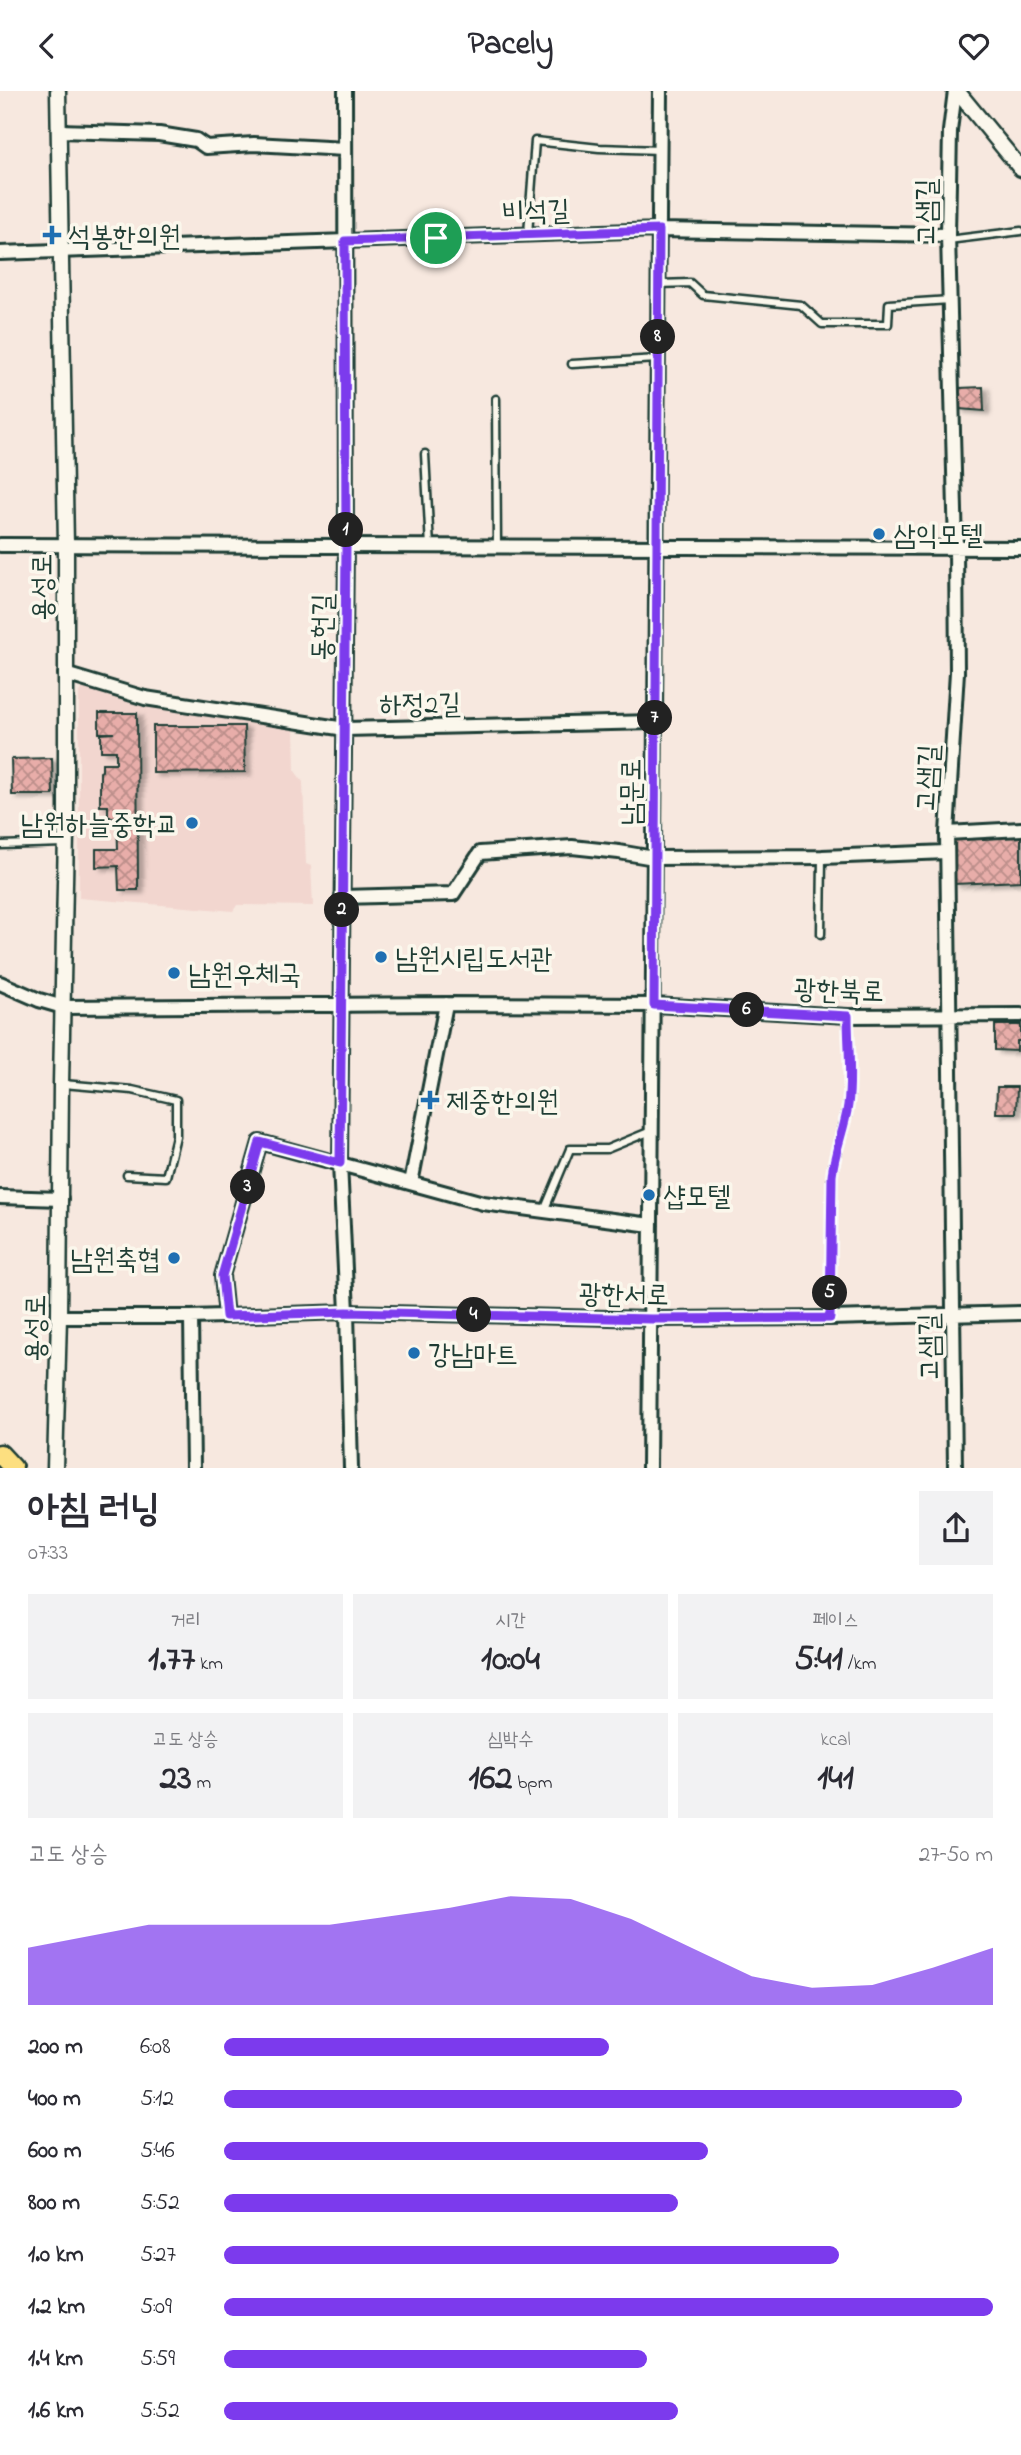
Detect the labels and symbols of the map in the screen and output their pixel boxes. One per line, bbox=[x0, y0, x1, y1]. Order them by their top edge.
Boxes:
street label: 고샘길 bbox=[908, 178, 949, 246]
street label: 비석길 bbox=[502, 192, 571, 235]
pin bbox=[406, 208, 466, 268]
place label: 석봉한의원 bbox=[68, 218, 181, 259]
marker: 석봉한의원 bbox=[42, 225, 62, 245]
pin: 8 bbox=[640, 320, 676, 355]
pin: 1 bbox=[328, 513, 364, 548]
place label: 삼익모텔 bbox=[893, 517, 983, 558]
marker: 삼익모텔 bbox=[871, 526, 887, 542]
street label: 용성로 bbox=[24, 553, 65, 621]
street label: 동헌길 bbox=[303, 593, 346, 661]
street label: 하정2길 bbox=[379, 685, 461, 728]
pin: 7 bbox=[638, 701, 672, 735]
street label: 고샘길 bbox=[907, 743, 952, 813]
street label: 남문로 bbox=[613, 758, 654, 826]
place label: 남원하늘중학교 bbox=[20, 806, 178, 847]
marker: 남원하늘중학교 bbox=[184, 815, 200, 831]
pin: 2 bbox=[324, 893, 360, 927]
place label: 남원시립도서관 bbox=[395, 940, 553, 981]
marker: 남원시립도서관 bbox=[373, 949, 389, 965]
place label: 남원우체국 bbox=[188, 956, 301, 997]
marker: 남원우체국 bbox=[166, 965, 182, 981]
street label: 광한북로 bbox=[793, 970, 885, 1015]
pin: 6 bbox=[730, 993, 764, 1027]
place label: 제중한의원 bbox=[446, 1083, 559, 1124]
marker: 제중한의원 bbox=[420, 1090, 440, 1110]
pin: 3 bbox=[230, 1169, 266, 1205]
place label: 샵모텔 bbox=[663, 1178, 731, 1219]
marker: 샵모텔 bbox=[641, 1187, 657, 1203]
place label: 남원축협 bbox=[70, 1241, 160, 1282]
marker: 남원축협 bbox=[166, 1250, 182, 1266]
street label: 광한서로 bbox=[579, 1275, 669, 1318]
pin: 5 bbox=[812, 1275, 848, 1311]
street label: 용성로 bbox=[16, 1294, 59, 1362]
pin: 4 bbox=[456, 1297, 491, 1333]
street label: 고샘길 bbox=[910, 1313, 953, 1381]
place label: 강남마트 bbox=[428, 1336, 518, 1377]
marker: 강남마트 bbox=[406, 1345, 422, 1361]

